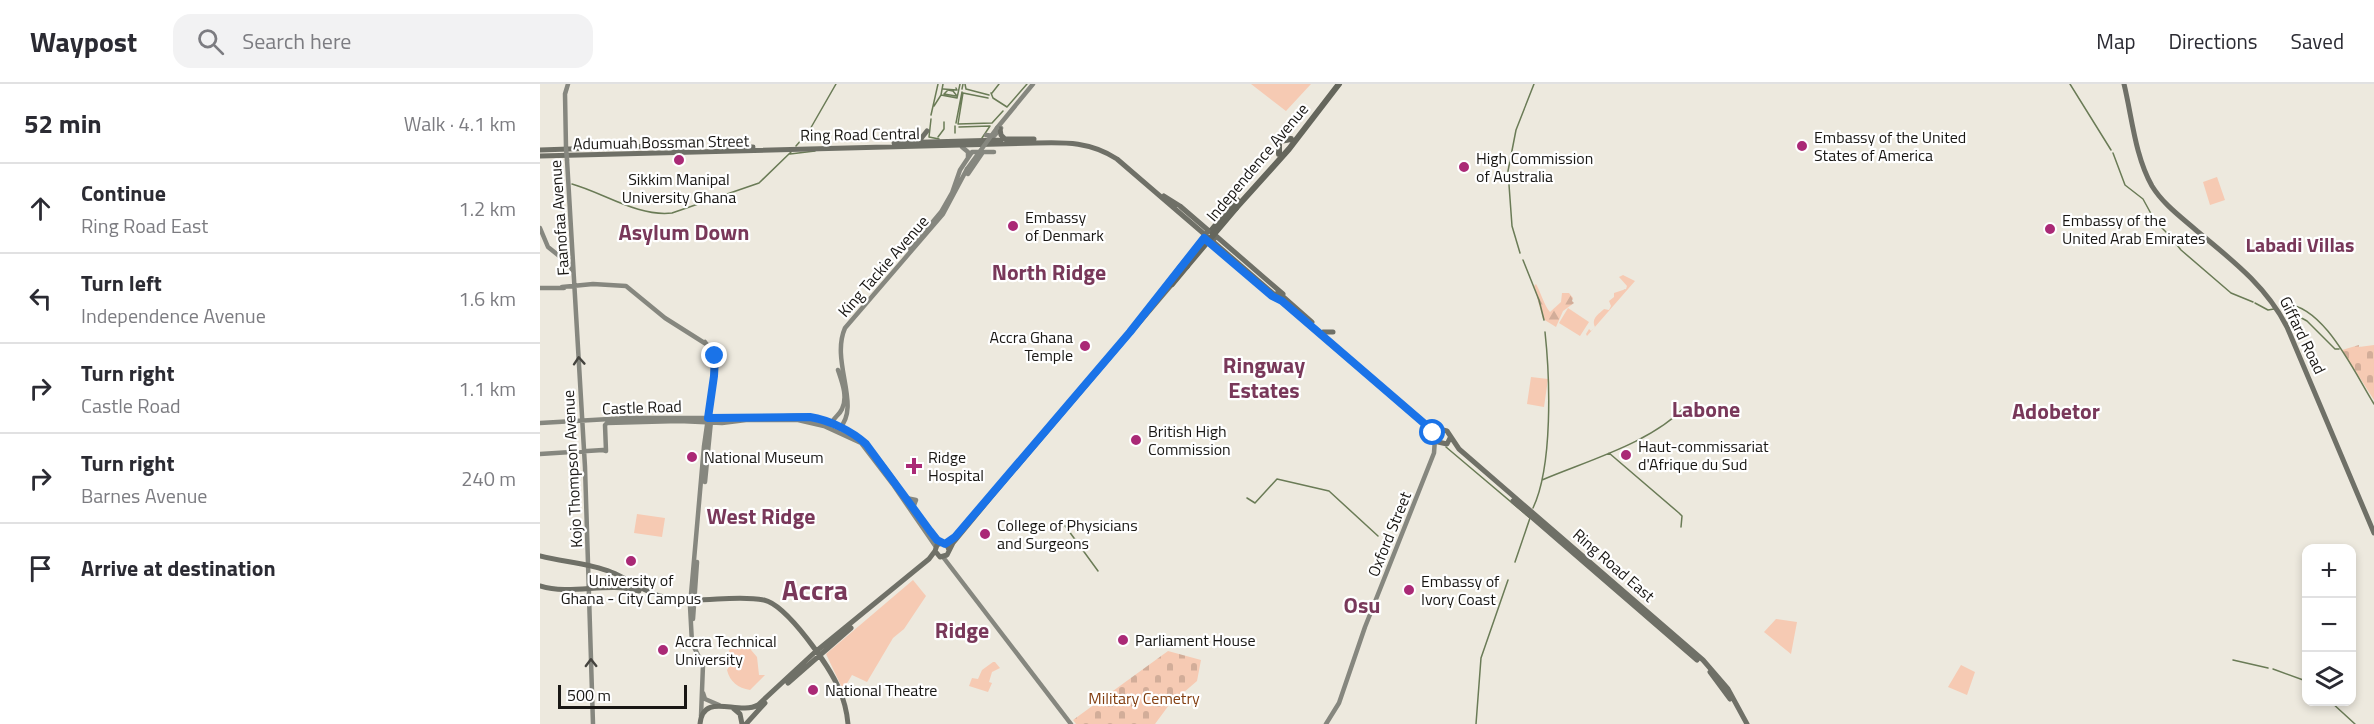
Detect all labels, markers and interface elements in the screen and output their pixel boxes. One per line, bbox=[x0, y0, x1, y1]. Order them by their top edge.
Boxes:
search box bbox=[173, 14, 593, 68]
text: Waypost bbox=[30, 20, 137, 63]
text: Search here bbox=[242, 24, 351, 58]
icon: search bbox=[194, 25, 227, 58]
text: Map bbox=[2096, 25, 2136, 57]
text: Directions bbox=[2169, 25, 2258, 57]
text: Saved bbox=[2291, 25, 2344, 57]
street label: Independence Avenue bbox=[1200, 98, 1314, 226]
text: 52 min bbox=[24, 104, 102, 143]
text: Walk · 4.1 km bbox=[404, 108, 516, 139]
street label: Ring Road Central bbox=[800, 121, 920, 147]
place label: Embassy of the United States of America bbox=[1814, 125, 1966, 167]
street label: Adumuah Bossman Street bbox=[573, 128, 750, 156]
marker: Embassy of the United States of America bbox=[1795, 139, 1809, 153]
place label: High Commission of Australia bbox=[1476, 146, 1593, 188]
marker: Sikkim Manipal University Ghana bbox=[672, 153, 686, 167]
street label: Faanofaa Avenue bbox=[543, 159, 575, 277]
marker: High Commission of Australia bbox=[1457, 160, 1471, 174]
place label: Sikkim Manipal University Ghana bbox=[622, 167, 736, 209]
text: Continue bbox=[81, 176, 166, 210]
icon: ahead bbox=[24, 192, 57, 225]
text: 1.2 km bbox=[459, 193, 516, 224]
place label: Embassy of Denmark bbox=[1025, 205, 1104, 247]
place label: Embassy of the United Arab Emirates bbox=[2062, 208, 2206, 250]
text: Ring Road East bbox=[81, 210, 208, 241]
street label: King Tackie Avenue bbox=[832, 210, 934, 322]
district label: Asylum Down bbox=[619, 215, 749, 249]
marker: Embassy of Denmark bbox=[1006, 219, 1020, 233]
marker: Embassy of the United Arab Emirates bbox=[2043, 222, 2057, 236]
district label: Labadi Villas bbox=[2246, 229, 2354, 260]
district label: North Ridge bbox=[992, 255, 1106, 289]
text: Turn left bbox=[81, 266, 162, 300]
icon: left bbox=[24, 282, 57, 315]
text: 1.6 km bbox=[459, 283, 516, 314]
street label: Giffard Road bbox=[2274, 292, 2332, 378]
text: Independence Avenue bbox=[81, 300, 266, 331]
place label: Accra Ghana Temple bbox=[990, 325, 1073, 367]
marker: Accra Ghana Temple bbox=[1078, 339, 1092, 353]
route end bbox=[701, 342, 727, 368]
district label: Ringway Estates bbox=[1223, 348, 1305, 407]
text: Turn right bbox=[81, 356, 175, 390]
one-way arrow bbox=[573, 357, 586, 366]
icon: right bbox=[24, 372, 57, 405]
text: 1.1 km bbox=[459, 373, 516, 404]
street label: Kojo Thompson Avenue bbox=[556, 389, 588, 549]
text: Castle Road bbox=[81, 390, 181, 421]
district label: Labone bbox=[1672, 392, 1740, 426]
street label: Castle Road bbox=[602, 394, 682, 420]
district label: Adobetor bbox=[2012, 394, 2100, 428]
place label: British High Commission bbox=[1148, 419, 1231, 461]
route start bbox=[1419, 419, 1445, 445]
marker: British High Commission bbox=[1129, 433, 1143, 447]
place label: Haut-commissariat d'Afrique du Sud bbox=[1638, 434, 1769, 476]
place label: National Museum bbox=[704, 445, 824, 469]
place label: Ridge Hospital bbox=[928, 445, 984, 487]
text: Turn right bbox=[81, 446, 175, 480]
marker: Haut-commissariat d'Afrique du Sud bbox=[1619, 448, 1633, 462]
marker: National Museum bbox=[685, 450, 699, 464]
marker: Ridge Hospital bbox=[905, 457, 923, 475]
icon: right bbox=[24, 462, 57, 495]
text: 240 m bbox=[461, 463, 516, 494]
text: Barnes Avenue bbox=[81, 480, 207, 511]
street label: Oxford Street bbox=[1361, 487, 1417, 580]
district label: West Ridge bbox=[707, 499, 815, 533]
place label: College of Physicians and Surgeons bbox=[997, 513, 1138, 555]
street label: Ring Road East bbox=[1568, 523, 1661, 608]
marker: College of Physicians and Surgeons bbox=[978, 527, 992, 541]
map controls bbox=[2302, 544, 2356, 706]
button: + bbox=[2302, 544, 2356, 598]
text: Arrive at destination bbox=[81, 551, 276, 585]
icon: arrive bbox=[24, 552, 57, 585]
marker: University of Ghana - City Campus bbox=[624, 554, 638, 568]
place label: University of Ghana - City Campus bbox=[561, 568, 701, 610]
district label: Accra bbox=[782, 568, 848, 611]
place label: Embassy of Ivory Coast bbox=[1421, 569, 1500, 611]
marker: Embassy of Ivory Coast bbox=[1402, 583, 1416, 597]
district label: Osu bbox=[1344, 588, 1380, 622]
button: − bbox=[2302, 598, 2356, 652]
district label: Ridge bbox=[935, 613, 989, 647]
place label: Parliament House bbox=[1135, 628, 1256, 652]
place label: Accra Technical University bbox=[675, 629, 777, 671]
marker: Parliament House bbox=[1116, 633, 1130, 647]
marker: Accra Technical University bbox=[656, 643, 670, 657]
button: layers bbox=[2302, 652, 2356, 706]
one-way arrow bbox=[585, 658, 598, 667]
place label: National Theatre bbox=[825, 678, 937, 702]
scale bar bbox=[558, 682, 687, 710]
text: 500 m bbox=[567, 683, 611, 707]
marker: National Theatre bbox=[806, 683, 820, 697]
park label: Military Cemetry bbox=[1088, 686, 1200, 710]

